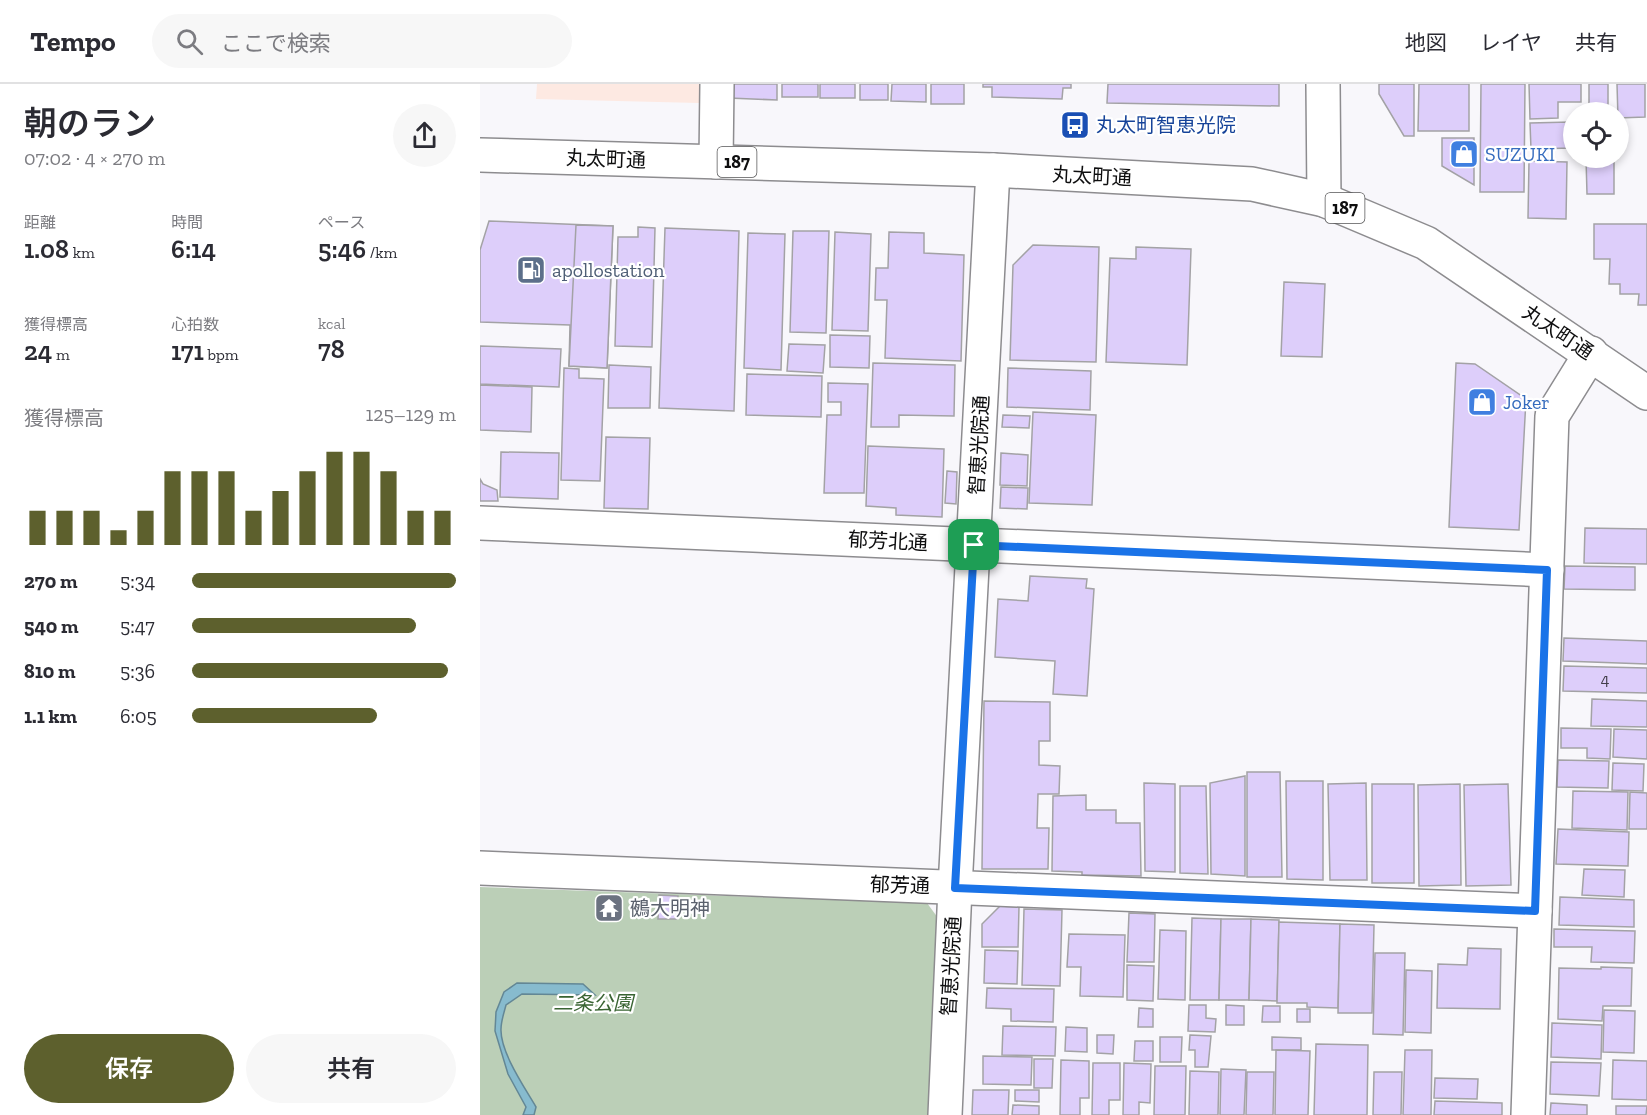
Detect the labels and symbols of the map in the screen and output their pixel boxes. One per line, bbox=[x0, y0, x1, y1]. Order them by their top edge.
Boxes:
bus stop icon: 丸太町智恵光院 bbox=[1059, 109, 1091, 141]
place label: 丸太町智恵光院 bbox=[1096, 113, 1236, 137]
shop icon: SUZUKI bbox=[1448, 138, 1480, 170]
place label: SUZUKI bbox=[1485, 142, 1555, 166]
street label: 丸太町通 bbox=[566, 146, 646, 172]
road number: 187 bbox=[718, 147, 756, 177]
street label: 丸太町通 bbox=[1051, 162, 1133, 190]
road number: 187 bbox=[1326, 193, 1364, 223]
fuel station icon: apollostation bbox=[515, 254, 547, 286]
place label: apollostation bbox=[552, 258, 665, 282]
street label: 丸太町通 bbox=[1518, 300, 1598, 364]
shop icon: Joker bbox=[1466, 386, 1498, 418]
place label: Joker bbox=[1503, 390, 1550, 414]
street label: 智恵光院通 bbox=[964, 394, 994, 496]
pin bbox=[948, 519, 999, 570]
street label: 郁芳北通 bbox=[847, 527, 929, 555]
house number: 4 bbox=[1601, 670, 1610, 689]
street label: 郁芳通 bbox=[870, 872, 930, 898]
temple icon: 鵺大明神 bbox=[593, 892, 625, 924]
place label: 鵺大明神 bbox=[630, 896, 710, 920]
street label: 智恵光院通 bbox=[936, 915, 966, 1017]
park label: 二条公園 bbox=[553, 991, 636, 1015]

